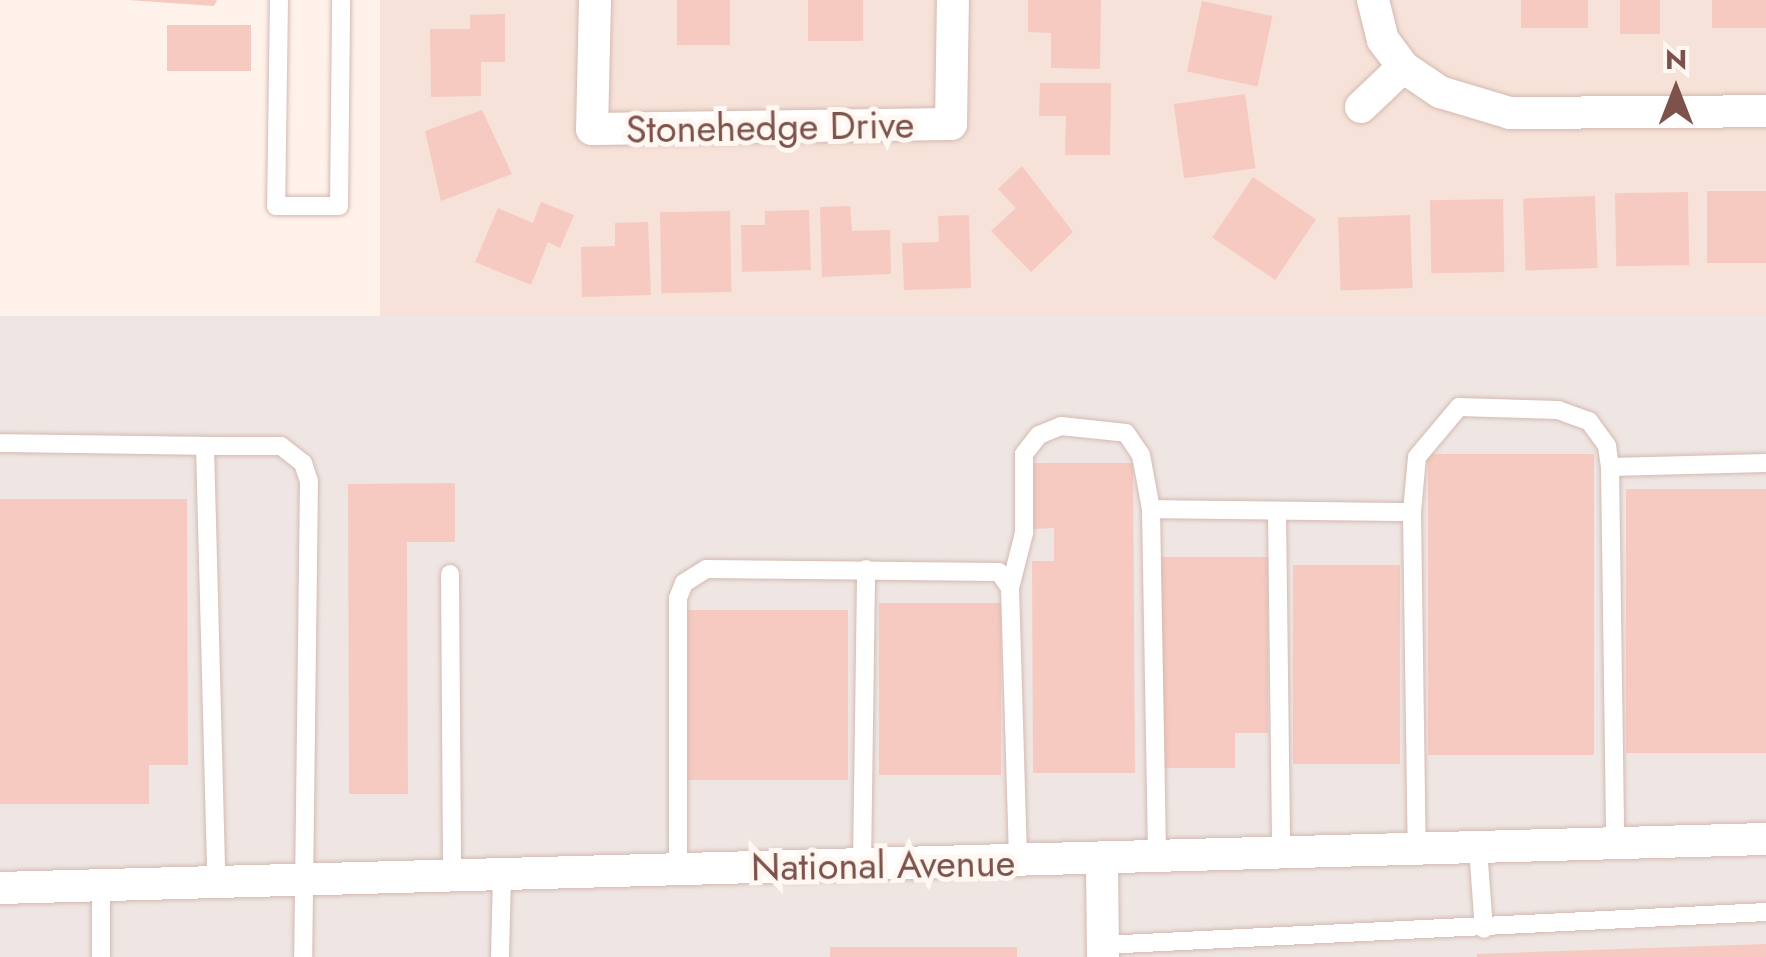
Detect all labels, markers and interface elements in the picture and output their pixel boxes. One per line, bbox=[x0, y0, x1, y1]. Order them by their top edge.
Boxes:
text: N bbox=[1665, 39, 1687, 80]
north arrow bbox=[1626, 40, 1726, 140]
street label: Stonehedge Drive bbox=[625, 102, 915, 152]
street label: National Avenue bbox=[751, 840, 1015, 890]

